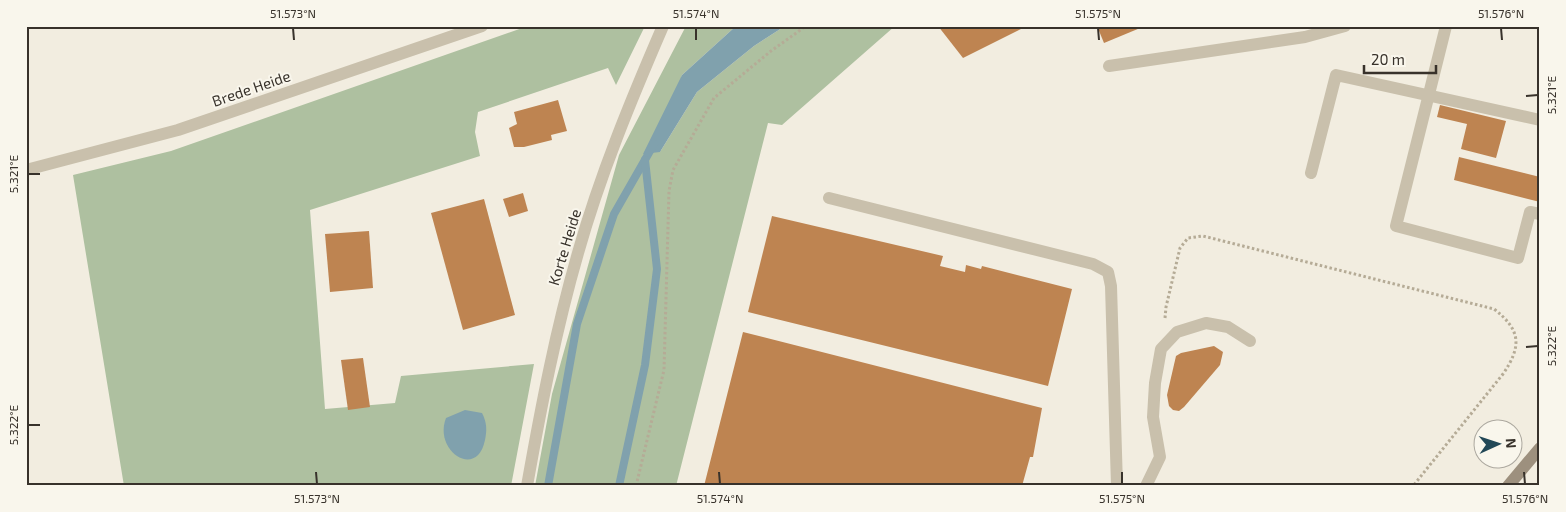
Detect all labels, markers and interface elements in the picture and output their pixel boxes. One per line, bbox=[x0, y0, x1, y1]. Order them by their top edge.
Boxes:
text: 51.573°N bbox=[270, 6, 316, 20]
text: 51.574°N bbox=[673, 6, 719, 20]
text: 51.575°N bbox=[1075, 6, 1121, 20]
text: 51.576°N bbox=[1478, 6, 1524, 20]
scale bar bbox=[1364, 42, 1436, 74]
text: 20 m bbox=[1371, 50, 1405, 68]
street label: Brede Heide bbox=[209, 66, 293, 110]
text: 5.321°E bbox=[1544, 75, 1558, 114]
text: 5.321°E bbox=[6, 154, 20, 193]
street label: Korte Heide bbox=[544, 207, 584, 287]
text: 5.322°E bbox=[1544, 326, 1558, 366]
text: 5.322°E bbox=[6, 405, 20, 445]
north arrow bbox=[1474, 420, 1524, 470]
text: N bbox=[1503, 438, 1520, 449]
text: 51.573°N bbox=[294, 491, 340, 505]
text: 51.574°N bbox=[697, 491, 743, 505]
text: 51.575°N bbox=[1099, 491, 1145, 505]
text: 51.576°N bbox=[1502, 491, 1548, 505]

